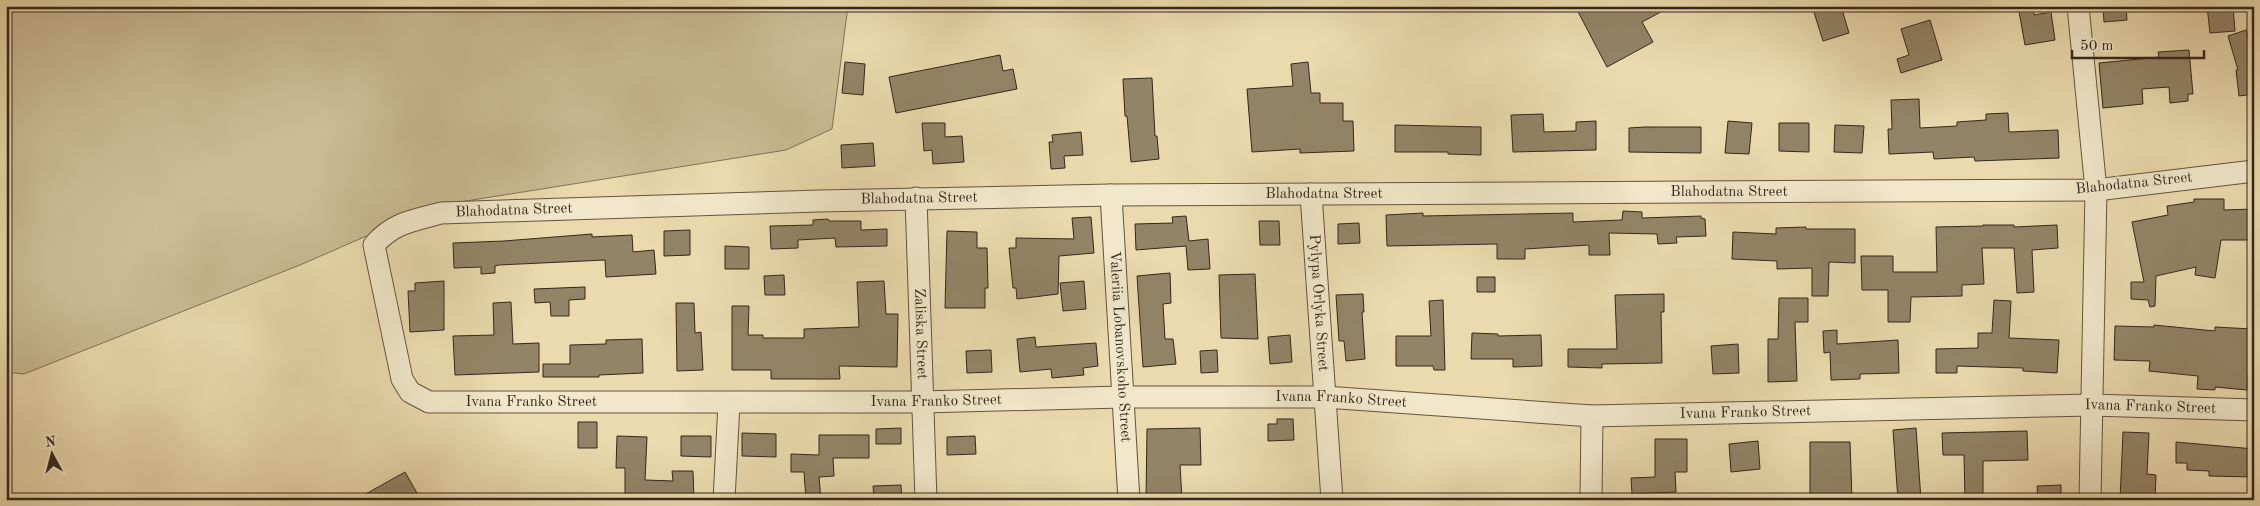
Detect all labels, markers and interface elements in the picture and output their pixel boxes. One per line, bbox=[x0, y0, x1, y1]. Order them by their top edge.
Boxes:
scale bar bbox=[2072, 28, 2205, 60]
text: 50 m bbox=[2080, 39, 2114, 54]
street label: Blahodatna Street bbox=[2075, 170, 2193, 198]
street label: Blahodatna Street bbox=[1670, 185, 1788, 200]
street label: Blahodatna Street bbox=[1265, 187, 1383, 202]
street label: Blahodatna Street bbox=[860, 190, 978, 208]
street label: Blahodatna Street bbox=[455, 201, 573, 221]
street label: Pylypa Orlyka Street bbox=[1306, 234, 1331, 372]
street label: Valeriia Lobanovskoho Street bbox=[1107, 251, 1133, 443]
street label: Zaliska Street bbox=[911, 288, 930, 380]
street label: Ivana Franko Street bbox=[1275, 390, 1407, 410]
street label: Ivana Franko Street bbox=[870, 393, 1002, 410]
street label: Ivana Franko Street bbox=[465, 395, 597, 410]
street label: Ivana Franko Street bbox=[2084, 397, 2216, 416]
street label: Ivana Franko Street bbox=[1679, 404, 1811, 422]
north arrow bbox=[28, 428, 78, 478]
text: N bbox=[44, 434, 57, 450]

